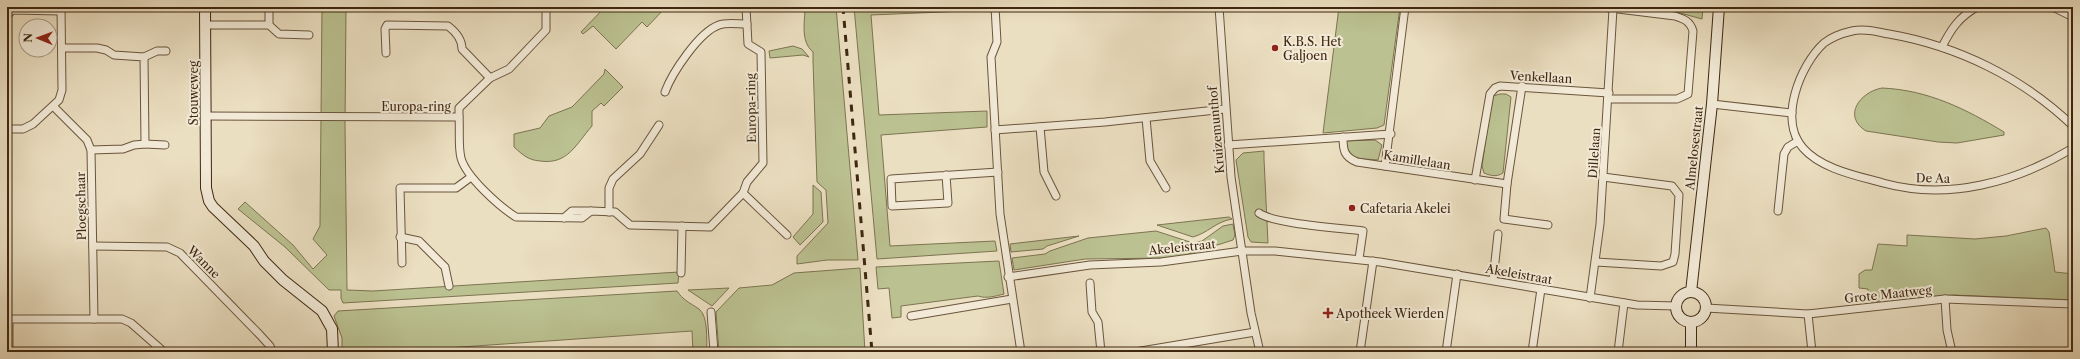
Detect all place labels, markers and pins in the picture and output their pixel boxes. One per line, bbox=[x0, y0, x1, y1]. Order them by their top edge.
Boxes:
place label: K.B.S. Het Galjoen bbox=[1283, 34, 1342, 63]
marker: K.B.S. Het Galjoen bbox=[1270, 43, 1280, 53]
place label: Cafetaria Akelei bbox=[1360, 201, 1451, 216]
marker: Cafetaria Akelei bbox=[1347, 203, 1357, 213]
place label: Apotheek Wierden bbox=[1335, 306, 1445, 321]
marker: Apotheek Wierden bbox=[1323, 308, 1333, 318]

